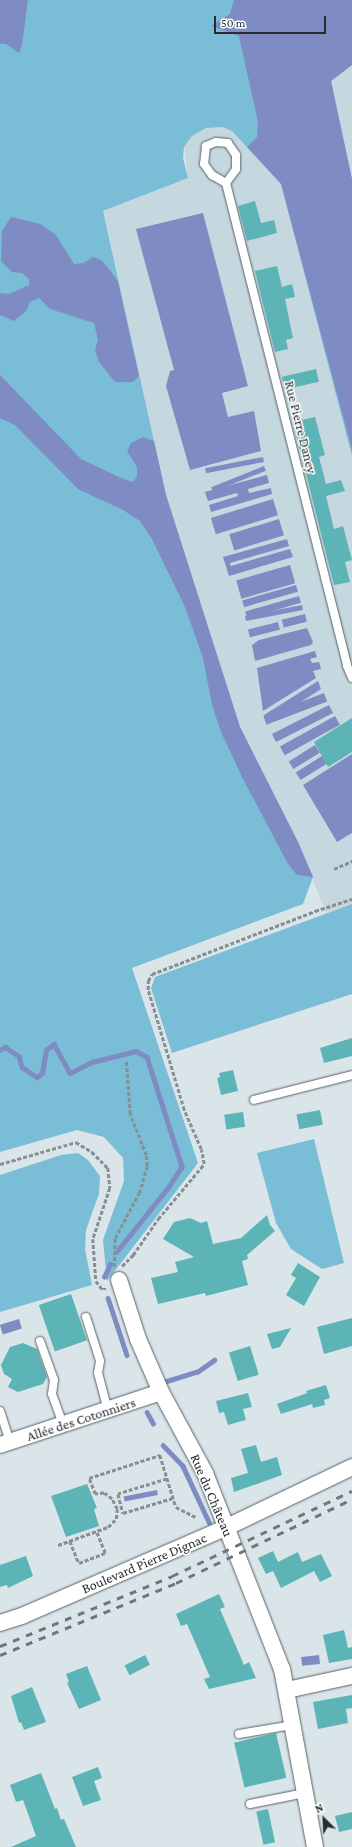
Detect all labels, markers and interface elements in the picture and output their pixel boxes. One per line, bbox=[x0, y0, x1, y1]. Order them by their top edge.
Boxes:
scale bar bbox=[216, 8, 328, 34]
text: 50 m bbox=[221, 16, 245, 30]
street label: Rue Pierre Daney bbox=[281, 379, 321, 475]
street label: Allée des Cotonniers bbox=[24, 1393, 138, 1445]
street label: Rue du Château bbox=[187, 1451, 237, 1539]
street label: Boulevard Pierre Dignac bbox=[79, 1529, 209, 1597]
north arrow bbox=[304, 1799, 344, 1839]
text: N bbox=[313, 1801, 325, 1815]

